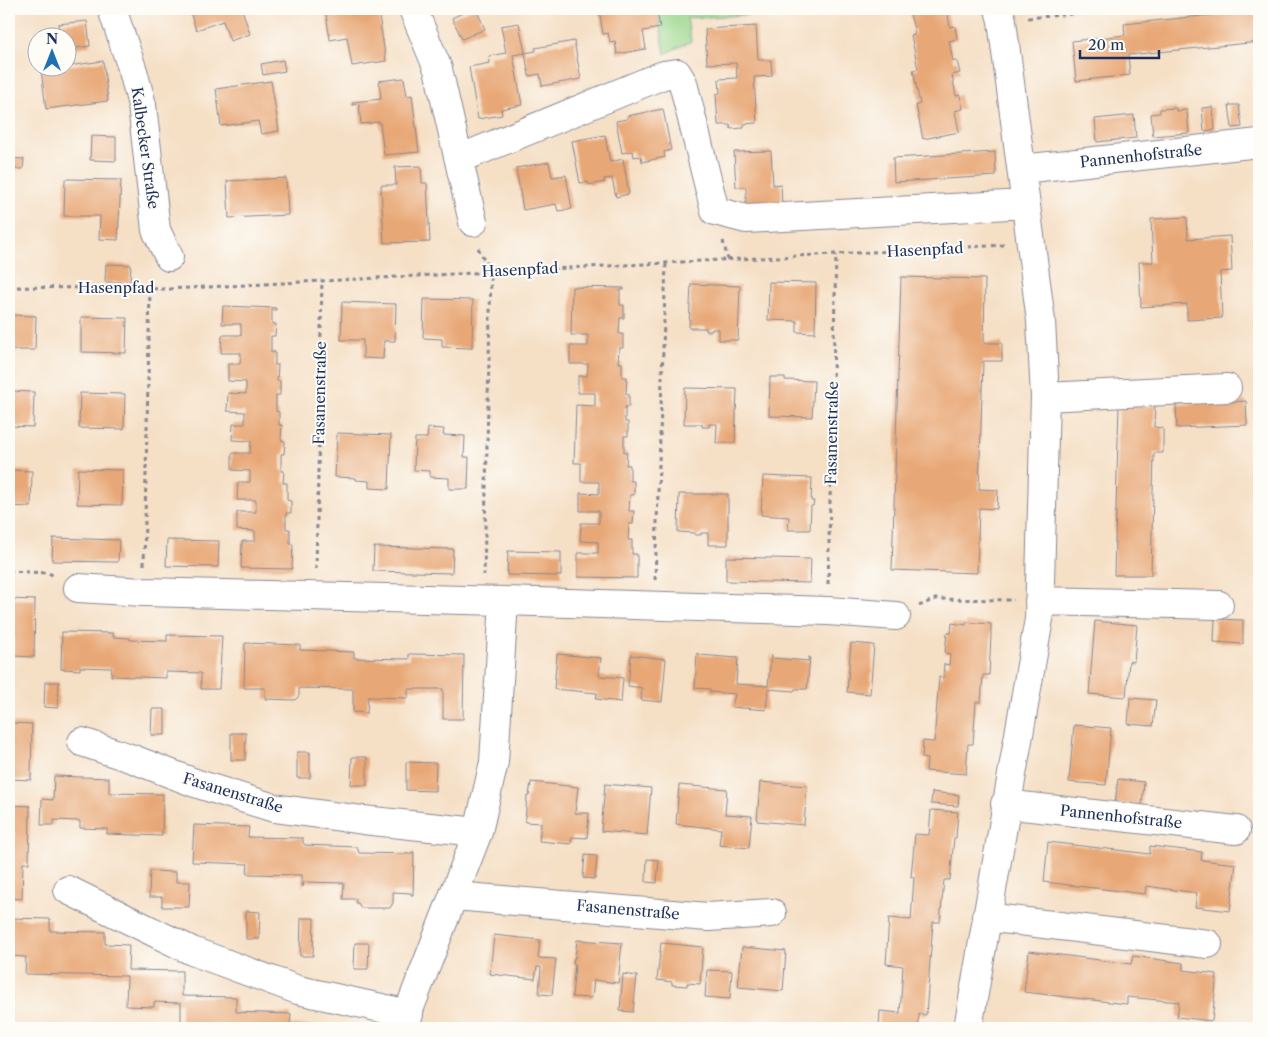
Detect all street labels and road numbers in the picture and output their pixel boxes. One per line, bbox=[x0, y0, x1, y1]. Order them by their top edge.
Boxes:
street label: Kalbecker Straße bbox=[128, 86, 163, 210]
street label: Pannenhofstraße bbox=[1079, 140, 1203, 171]
street label: Hasenpfad bbox=[886, 238, 964, 261]
street label: Hasenpfad bbox=[481, 258, 559, 281]
street label: Hasenpfad bbox=[78, 278, 154, 297]
street label: Fasanenstraße bbox=[309, 341, 330, 445]
street label: Fasanenstraße bbox=[821, 381, 842, 485]
street label: Fasanenstraße bbox=[181, 768, 285, 817]
street label: Pannenhofstraße bbox=[1059, 801, 1183, 832]
street label: Fasanenstraße bbox=[576, 896, 680, 923]

